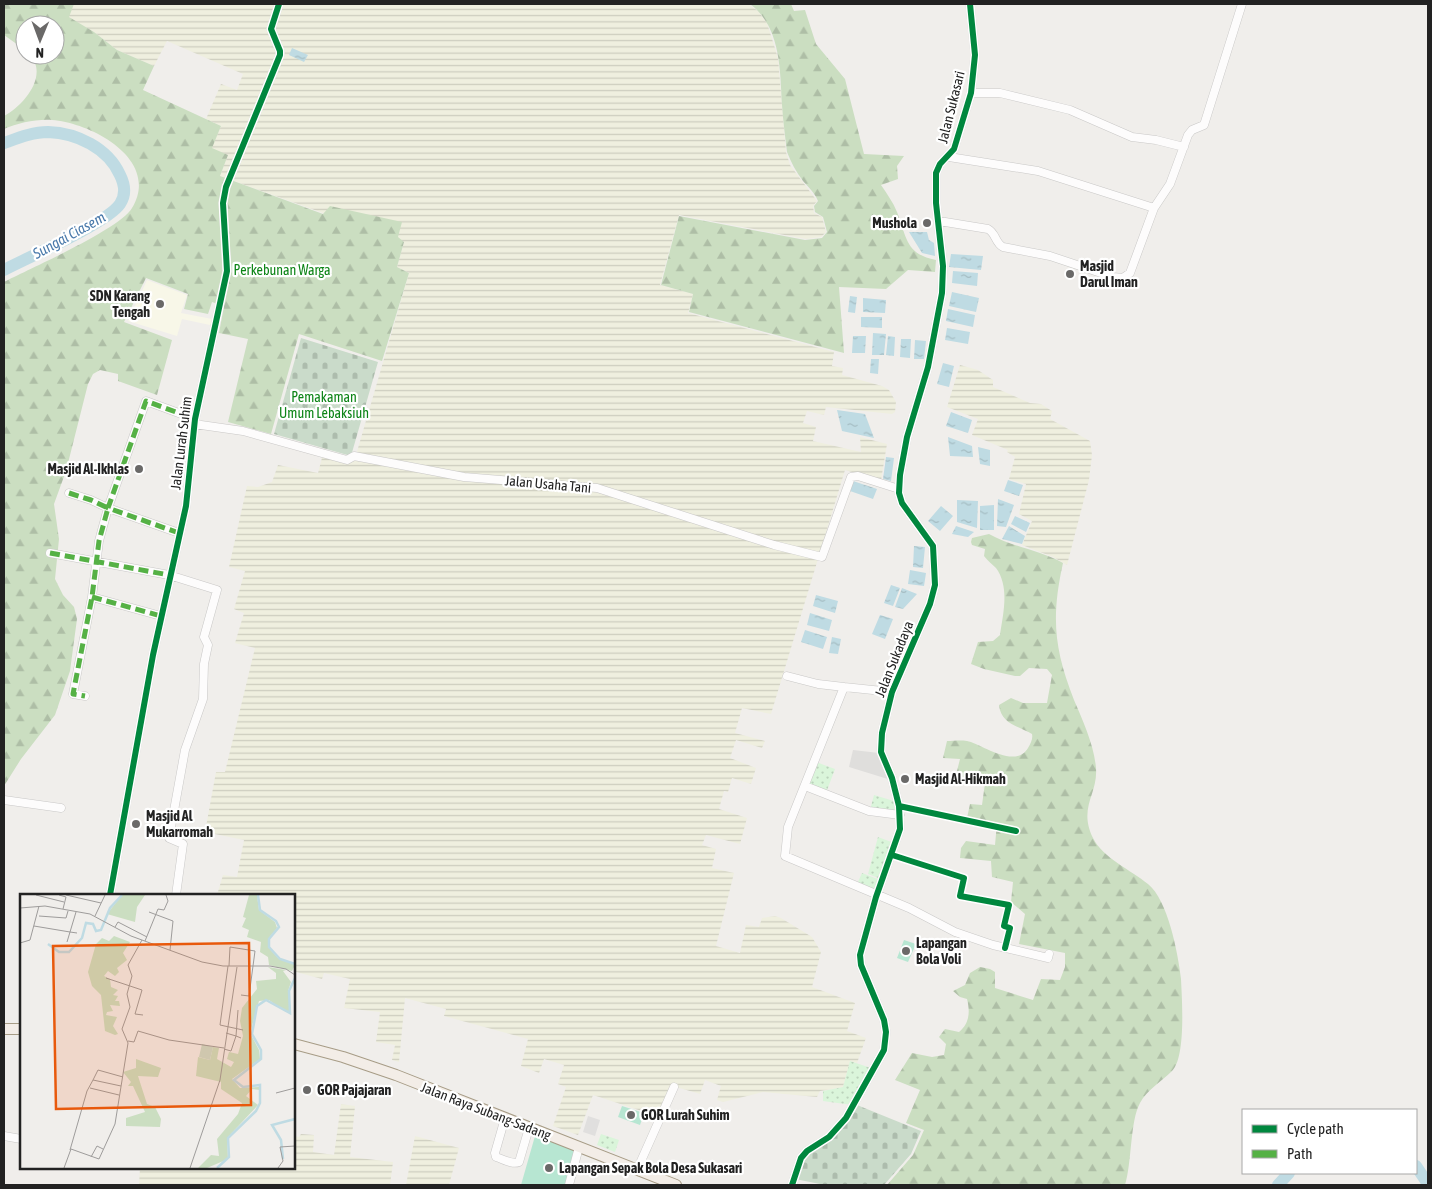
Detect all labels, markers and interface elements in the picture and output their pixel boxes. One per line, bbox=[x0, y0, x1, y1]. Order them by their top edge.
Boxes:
north arrow bbox=[15, 15, 65, 65]
text: N bbox=[36, 45, 44, 61]
street label: Jalan Sukasari bbox=[934, 69, 968, 145]
water label: Sungai Ciasem bbox=[29, 208, 108, 262]
place label: Mushola bbox=[872, 215, 917, 231]
marker: Mushola bbox=[921, 217, 933, 229]
place label: Masjid Darul Iman bbox=[1080, 258, 1138, 290]
park label: Perkebunan Warga bbox=[233, 262, 331, 278]
marker: Masjid Darul Iman bbox=[1064, 268, 1076, 280]
place label: SDN Karang Tengah bbox=[90, 288, 151, 320]
marker: SDN Karang Tengah bbox=[154, 298, 166, 310]
park label: Pemakaman Umum Lebaksiuh bbox=[279, 389, 369, 421]
street label: Jalan Lurah Suhim bbox=[167, 395, 195, 491]
place label: Masjid Al-Ikhlas bbox=[47, 461, 129, 477]
marker: Masjid Al-Ikhlas bbox=[133, 463, 145, 475]
street label: Jalan Usaha Tani bbox=[504, 472, 592, 496]
street label: Jalan Sukadaya bbox=[872, 619, 916, 699]
place label: Masjid Al-Hikmah bbox=[915, 771, 1006, 787]
marker: Masjid Al-Hikmah bbox=[899, 773, 911, 785]
place label: Masjid Al Mukarromah bbox=[146, 808, 213, 840]
marker: Masjid Al Mukarromah bbox=[130, 818, 142, 830]
inset map bbox=[20, 894, 295, 1169]
place label: Lapangan Bola Voli bbox=[916, 935, 967, 967]
marker: Lapangan Bola Voli bbox=[900, 945, 912, 957]
street label: Jalan Raya Subang-Sadang bbox=[419, 1079, 553, 1143]
place label: GOR Pajajaran bbox=[317, 1082, 391, 1098]
marker: GOR Pajajaran bbox=[301, 1084, 313, 1096]
place label: GOR Lurah Suhim bbox=[641, 1107, 730, 1123]
marker: GOR Lurah Suhim bbox=[625, 1109, 637, 1121]
legend bbox=[1242, 1109, 1417, 1174]
text: Cycle path bbox=[1287, 1120, 1344, 1137]
text: Path bbox=[1287, 1145, 1313, 1162]
place label: Lapangan Sepak Bola Desa Sukasari bbox=[559, 1160, 742, 1176]
marker: Lapangan Sepak Bola Desa Sukasari bbox=[543, 1162, 555, 1174]

